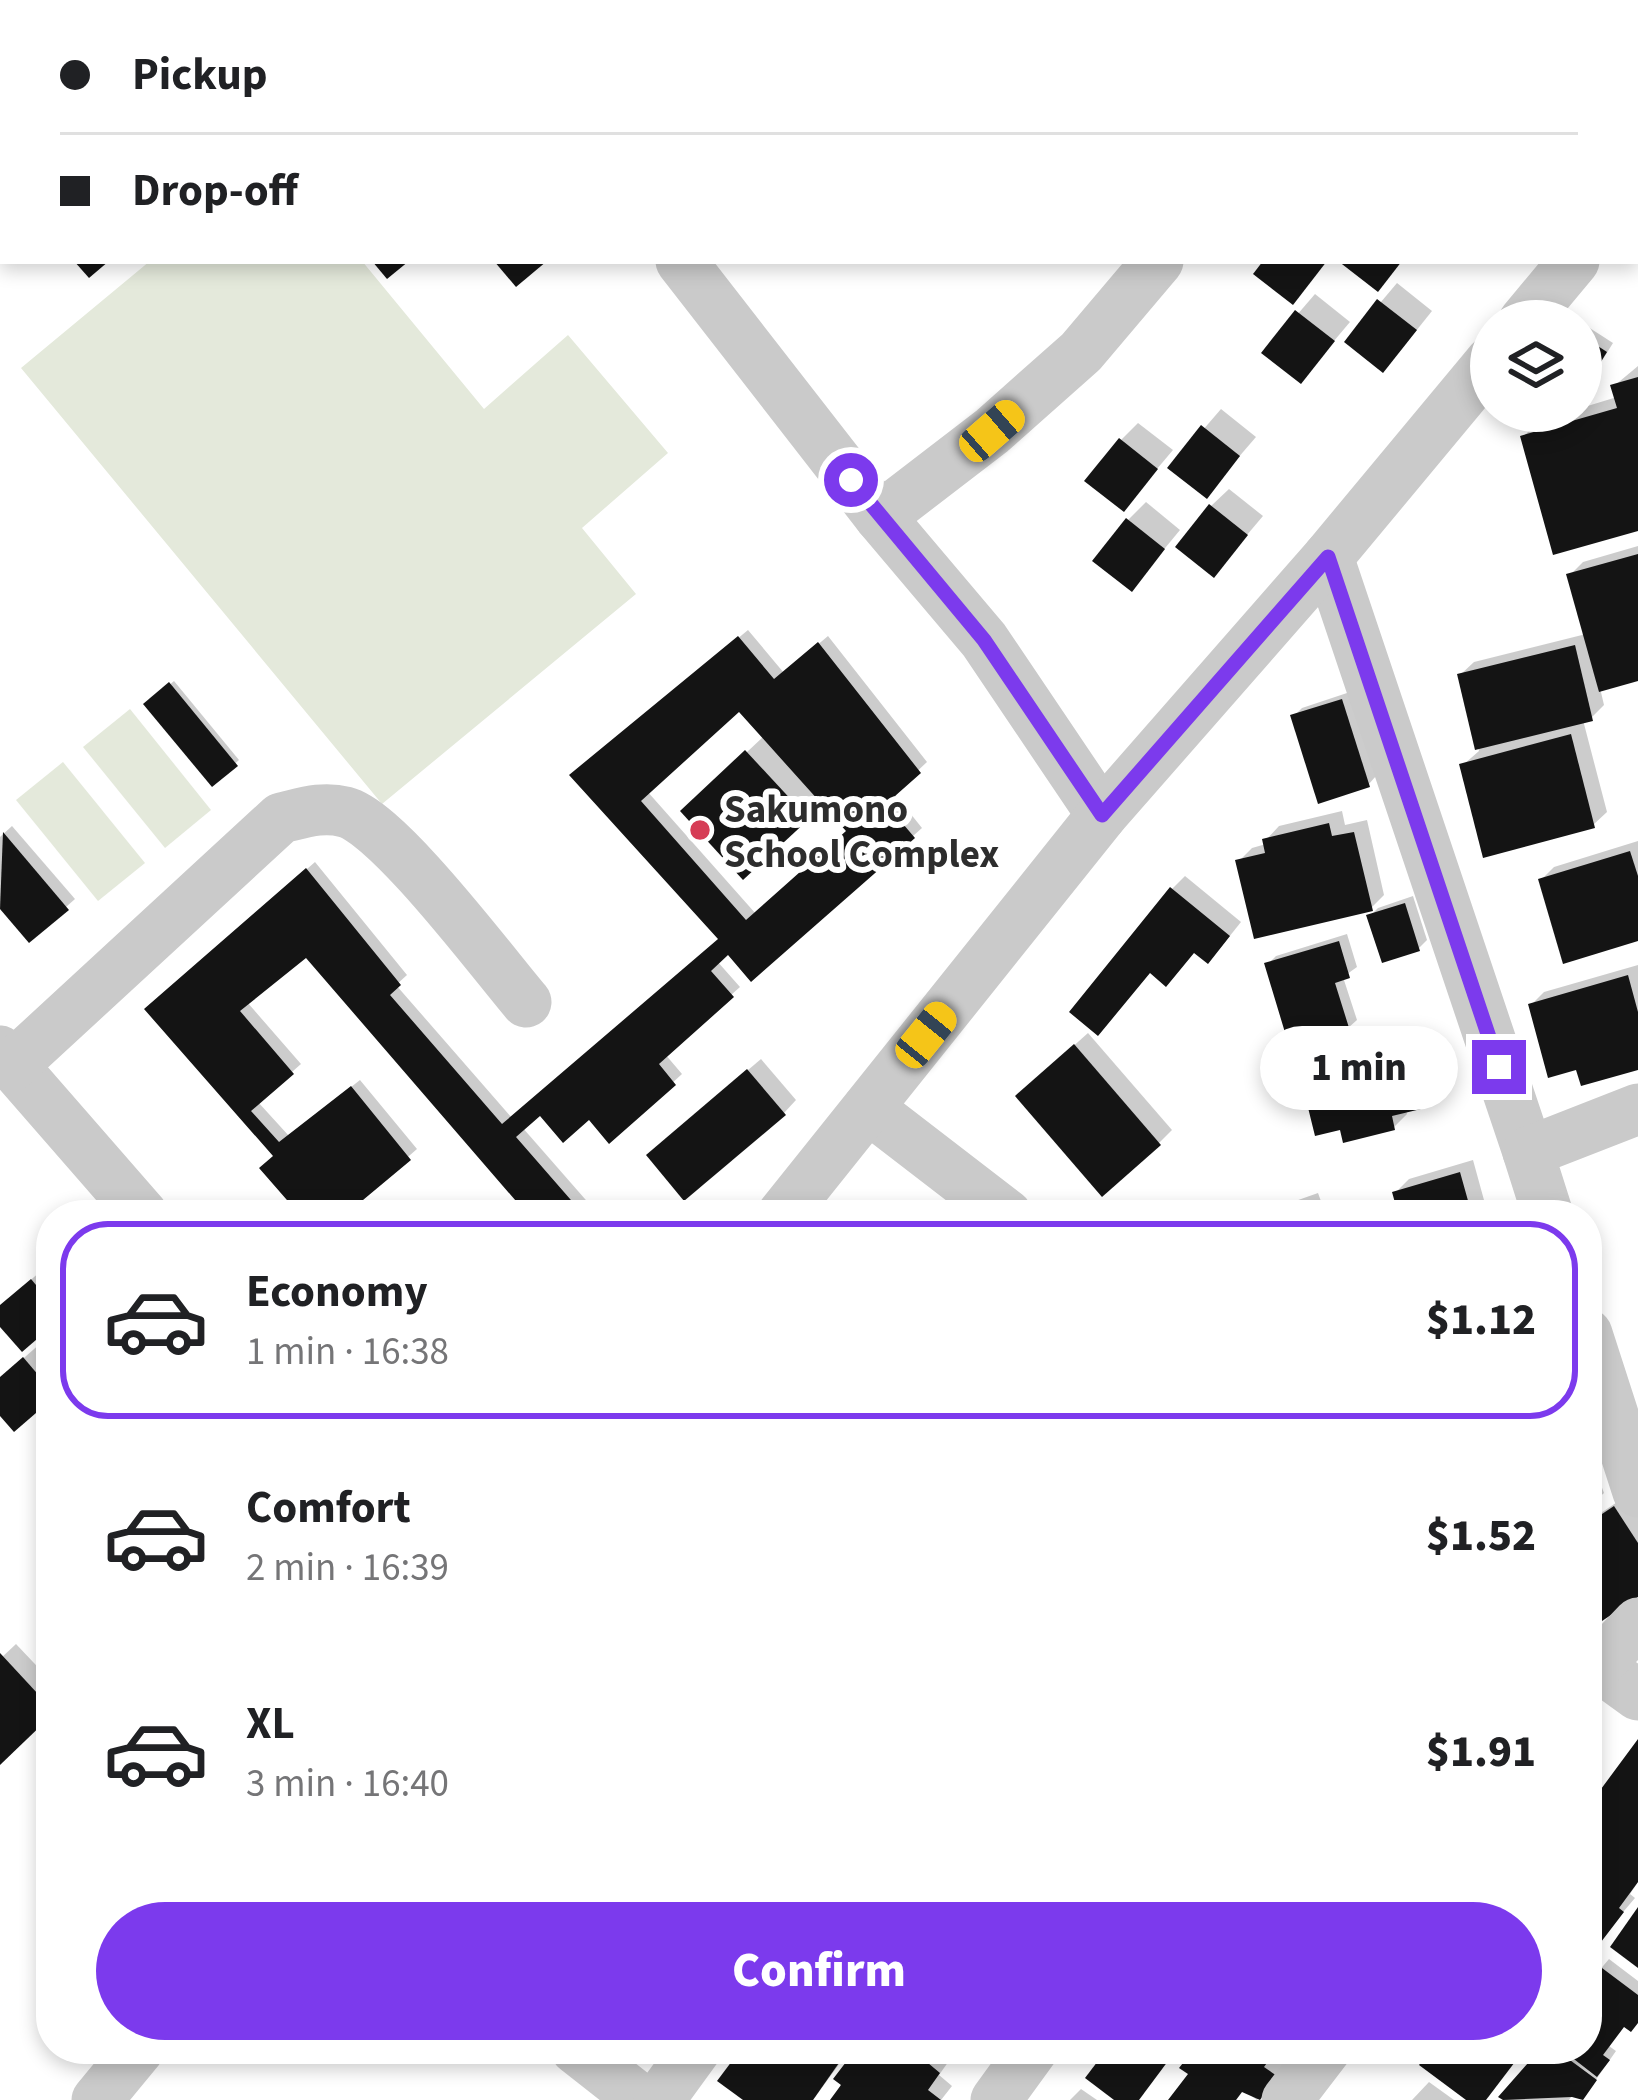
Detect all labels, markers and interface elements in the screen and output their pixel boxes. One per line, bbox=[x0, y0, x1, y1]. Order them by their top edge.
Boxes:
text: Pickup bbox=[132, 43, 268, 107]
text: Drop-off bbox=[132, 159, 298, 223]
map controls bbox=[1470, 300, 1602, 432]
button: layers bbox=[1470, 300, 1602, 432]
car bbox=[953, 394, 1031, 468]
route start bbox=[824, 453, 878, 507]
place label: Sakumono School Complex bbox=[724, 782, 999, 883]
marker: Sakumono School Complex bbox=[687, 817, 713, 843]
car bbox=[889, 996, 963, 1074]
callout: 1 min bbox=[1259, 1025, 1457, 1109]
text: 1 min bbox=[1311, 1040, 1407, 1096]
route end bbox=[1472, 1040, 1526, 1094]
text: Economy bbox=[246, 1260, 428, 1324]
icon: car bbox=[102, 1266, 210, 1374]
text: $1.12 bbox=[1426, 1288, 1536, 1352]
text: 1 min · 16:38 bbox=[246, 1324, 449, 1380]
text: Comfort bbox=[246, 1476, 411, 1540]
icon: car bbox=[102, 1482, 210, 1590]
text: $1.52 bbox=[1426, 1504, 1536, 1568]
text: 2 min · 16:39 bbox=[246, 1540, 449, 1596]
text: XL bbox=[246, 1692, 295, 1756]
icon: car bbox=[102, 1698, 210, 1806]
text: $1.91 bbox=[1426, 1720, 1536, 1784]
text: 3 min · 16:40 bbox=[246, 1756, 449, 1812]
button: Confirm bbox=[96, 1902, 1542, 2040]

